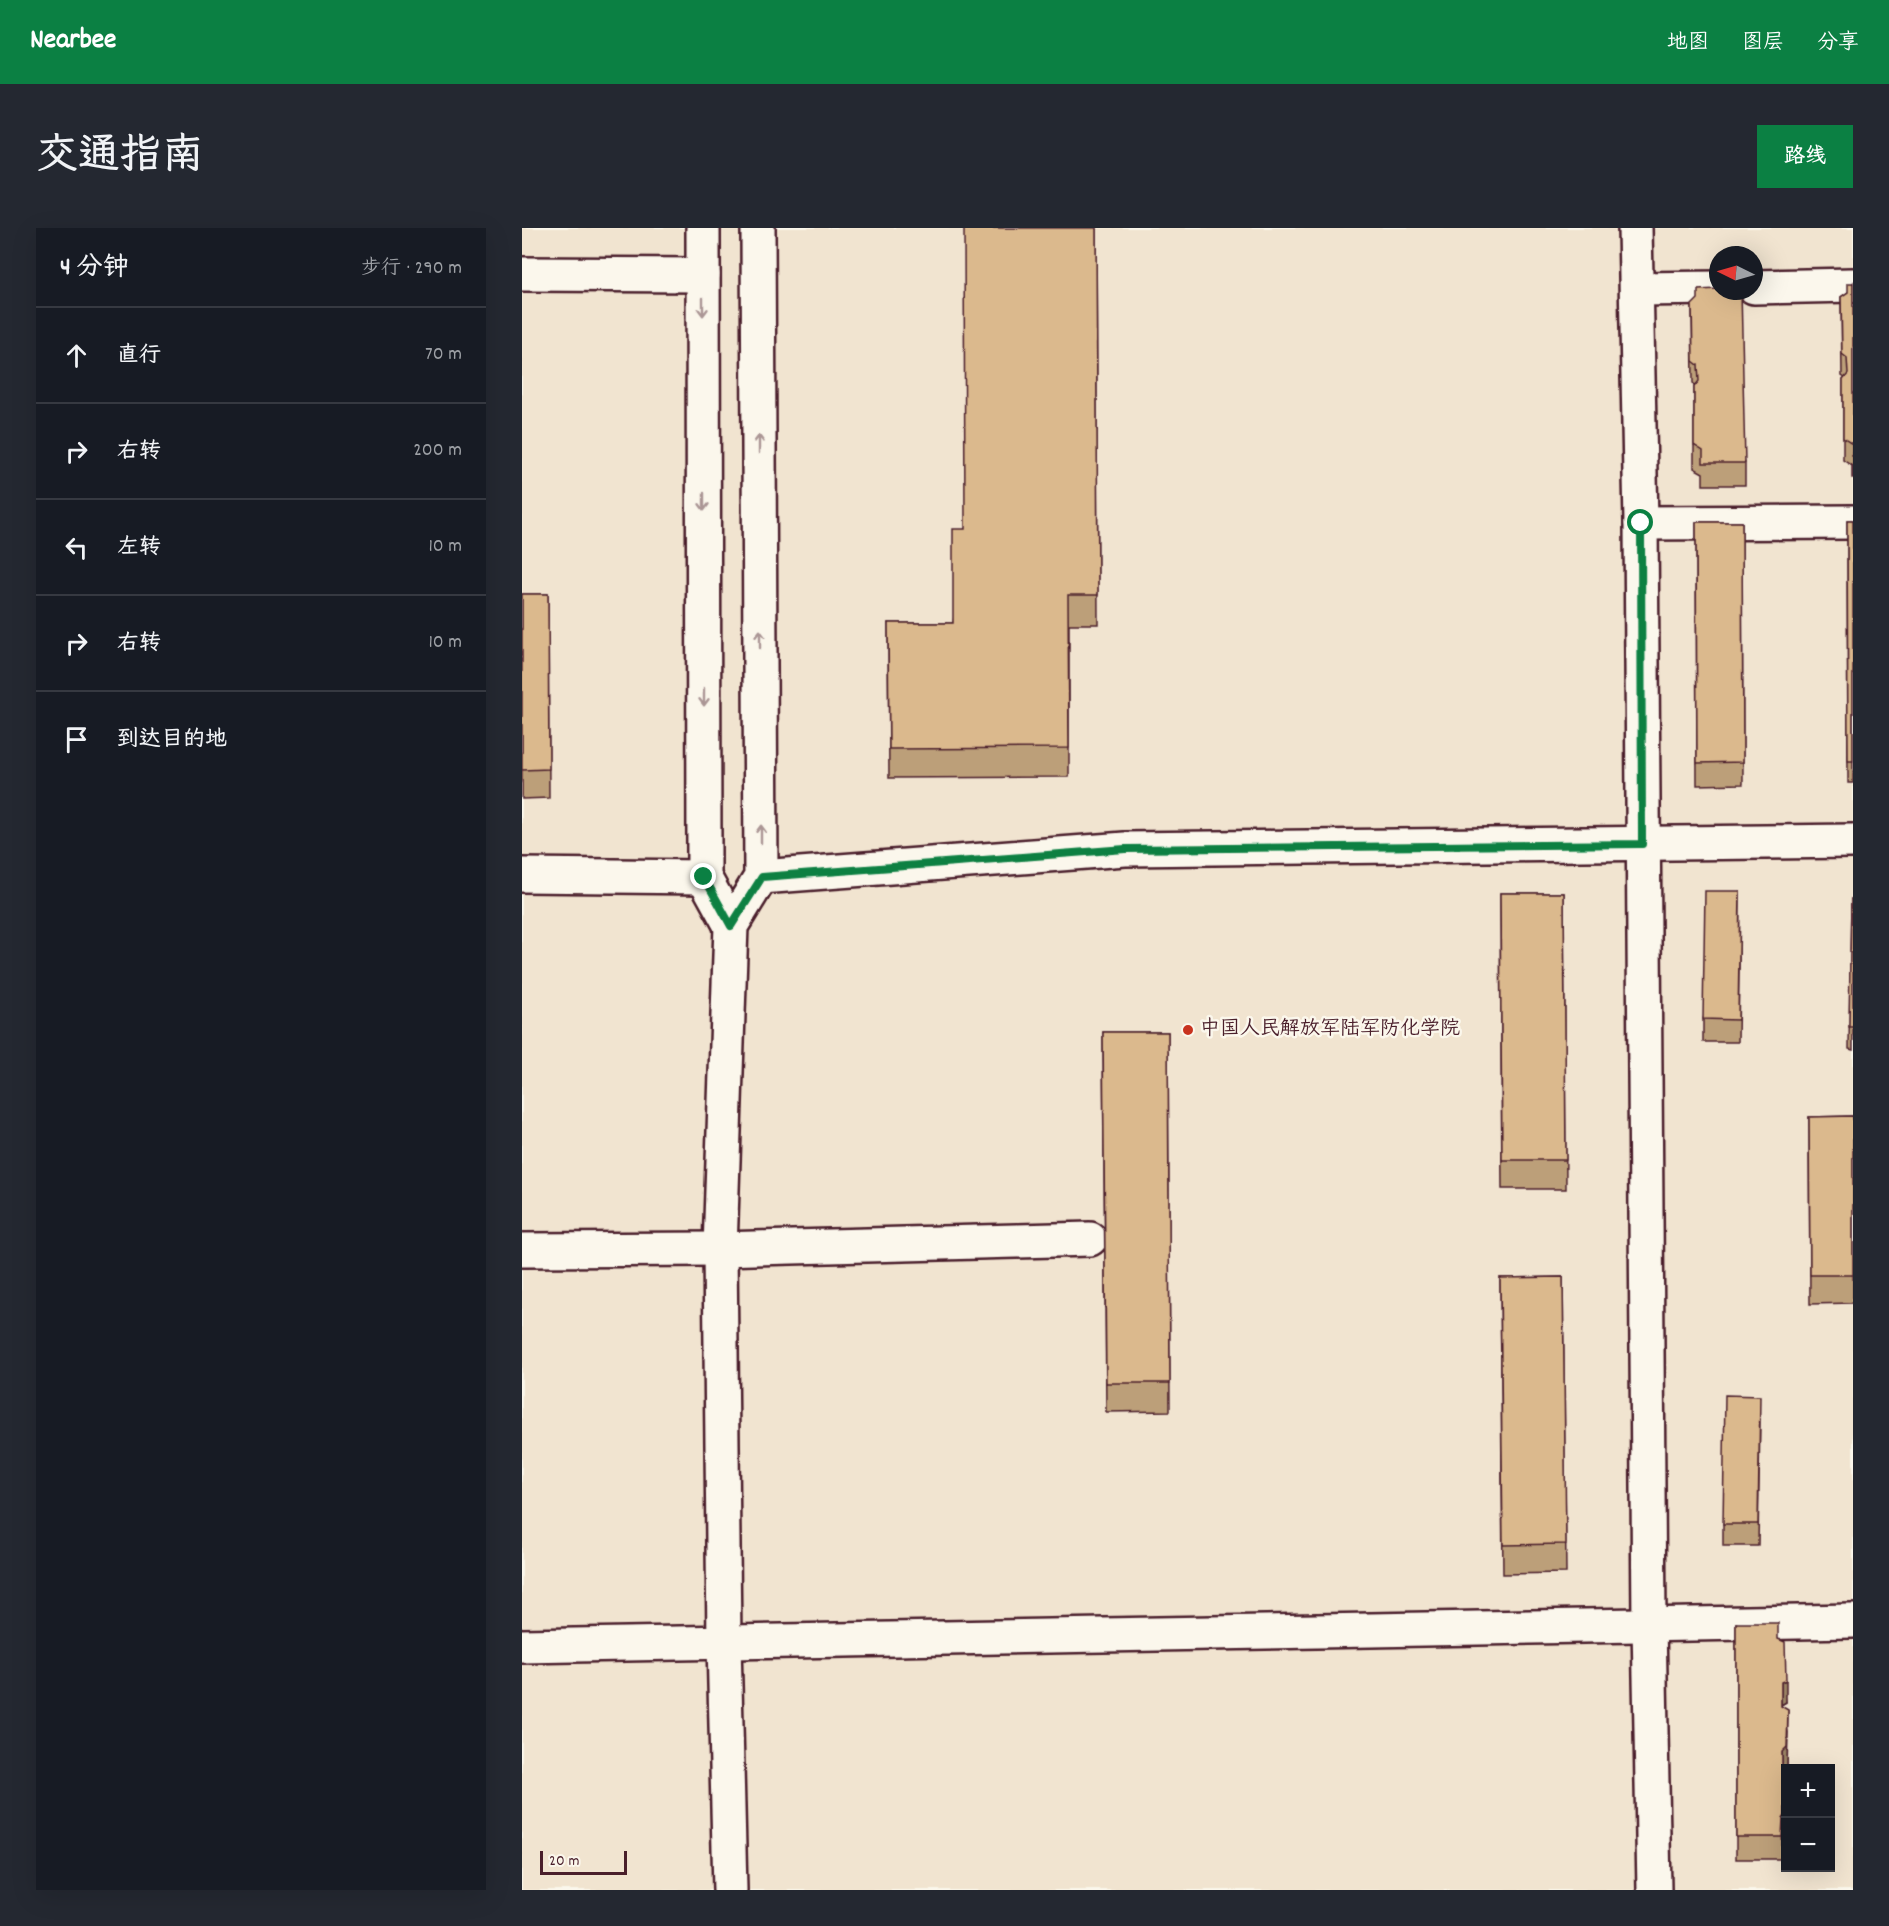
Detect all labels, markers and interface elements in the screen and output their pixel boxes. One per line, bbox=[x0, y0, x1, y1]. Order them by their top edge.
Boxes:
text: Nearbee bbox=[30, 22, 116, 62]
text: 地图 bbox=[1667, 29, 1709, 59]
text: 图层 bbox=[1742, 29, 1784, 59]
text: 分享 bbox=[1817, 29, 1859, 59]
button: 路线 bbox=[1757, 125, 1853, 188]
text: 交通指南 bbox=[36, 129, 204, 189]
north arrow bbox=[1709, 246, 1763, 300]
text: 4 分钟 bbox=[60, 250, 129, 287]
text: 步行 · 290 m bbox=[361, 255, 462, 283]
one-way arrow bbox=[697, 297, 709, 317]
icon: ahead bbox=[60, 339, 93, 372]
text: 直行 bbox=[117, 341, 161, 372]
text: 70 m bbox=[425, 341, 462, 369]
one-way arrow bbox=[753, 434, 765, 454]
icon: right bbox=[60, 435, 93, 468]
text: 右转 bbox=[117, 437, 161, 468]
text: 200 m bbox=[413, 437, 462, 465]
one-way arrow bbox=[698, 492, 710, 512]
route start bbox=[1627, 509, 1653, 535]
icon: left bbox=[60, 531, 93, 564]
text: 左转 bbox=[117, 533, 161, 564]
text: 10 m bbox=[428, 533, 462, 561]
icon: right bbox=[60, 627, 93, 660]
text: 右转 bbox=[117, 629, 161, 660]
text: 10 m bbox=[428, 629, 462, 657]
one-way arrow bbox=[754, 629, 766, 649]
one-way arrow bbox=[698, 687, 710, 707]
icon: arrive bbox=[60, 723, 93, 756]
text: 到达目的地 bbox=[117, 725, 227, 756]
one-way arrow bbox=[755, 824, 767, 844]
route end bbox=[690, 863, 716, 889]
place label: 中国人民解放军陆军防化学院 bbox=[1200, 1016, 1460, 1044]
marker: 中国人民解放军陆军防化学院 bbox=[1181, 1023, 1195, 1037]
map controls bbox=[1781, 1764, 1835, 1872]
button: + bbox=[1781, 1764, 1835, 1818]
button: − bbox=[1781, 1818, 1835, 1872]
scale bar bbox=[540, 1848, 627, 1876]
text: 20 m bbox=[549, 1850, 579, 1873]

